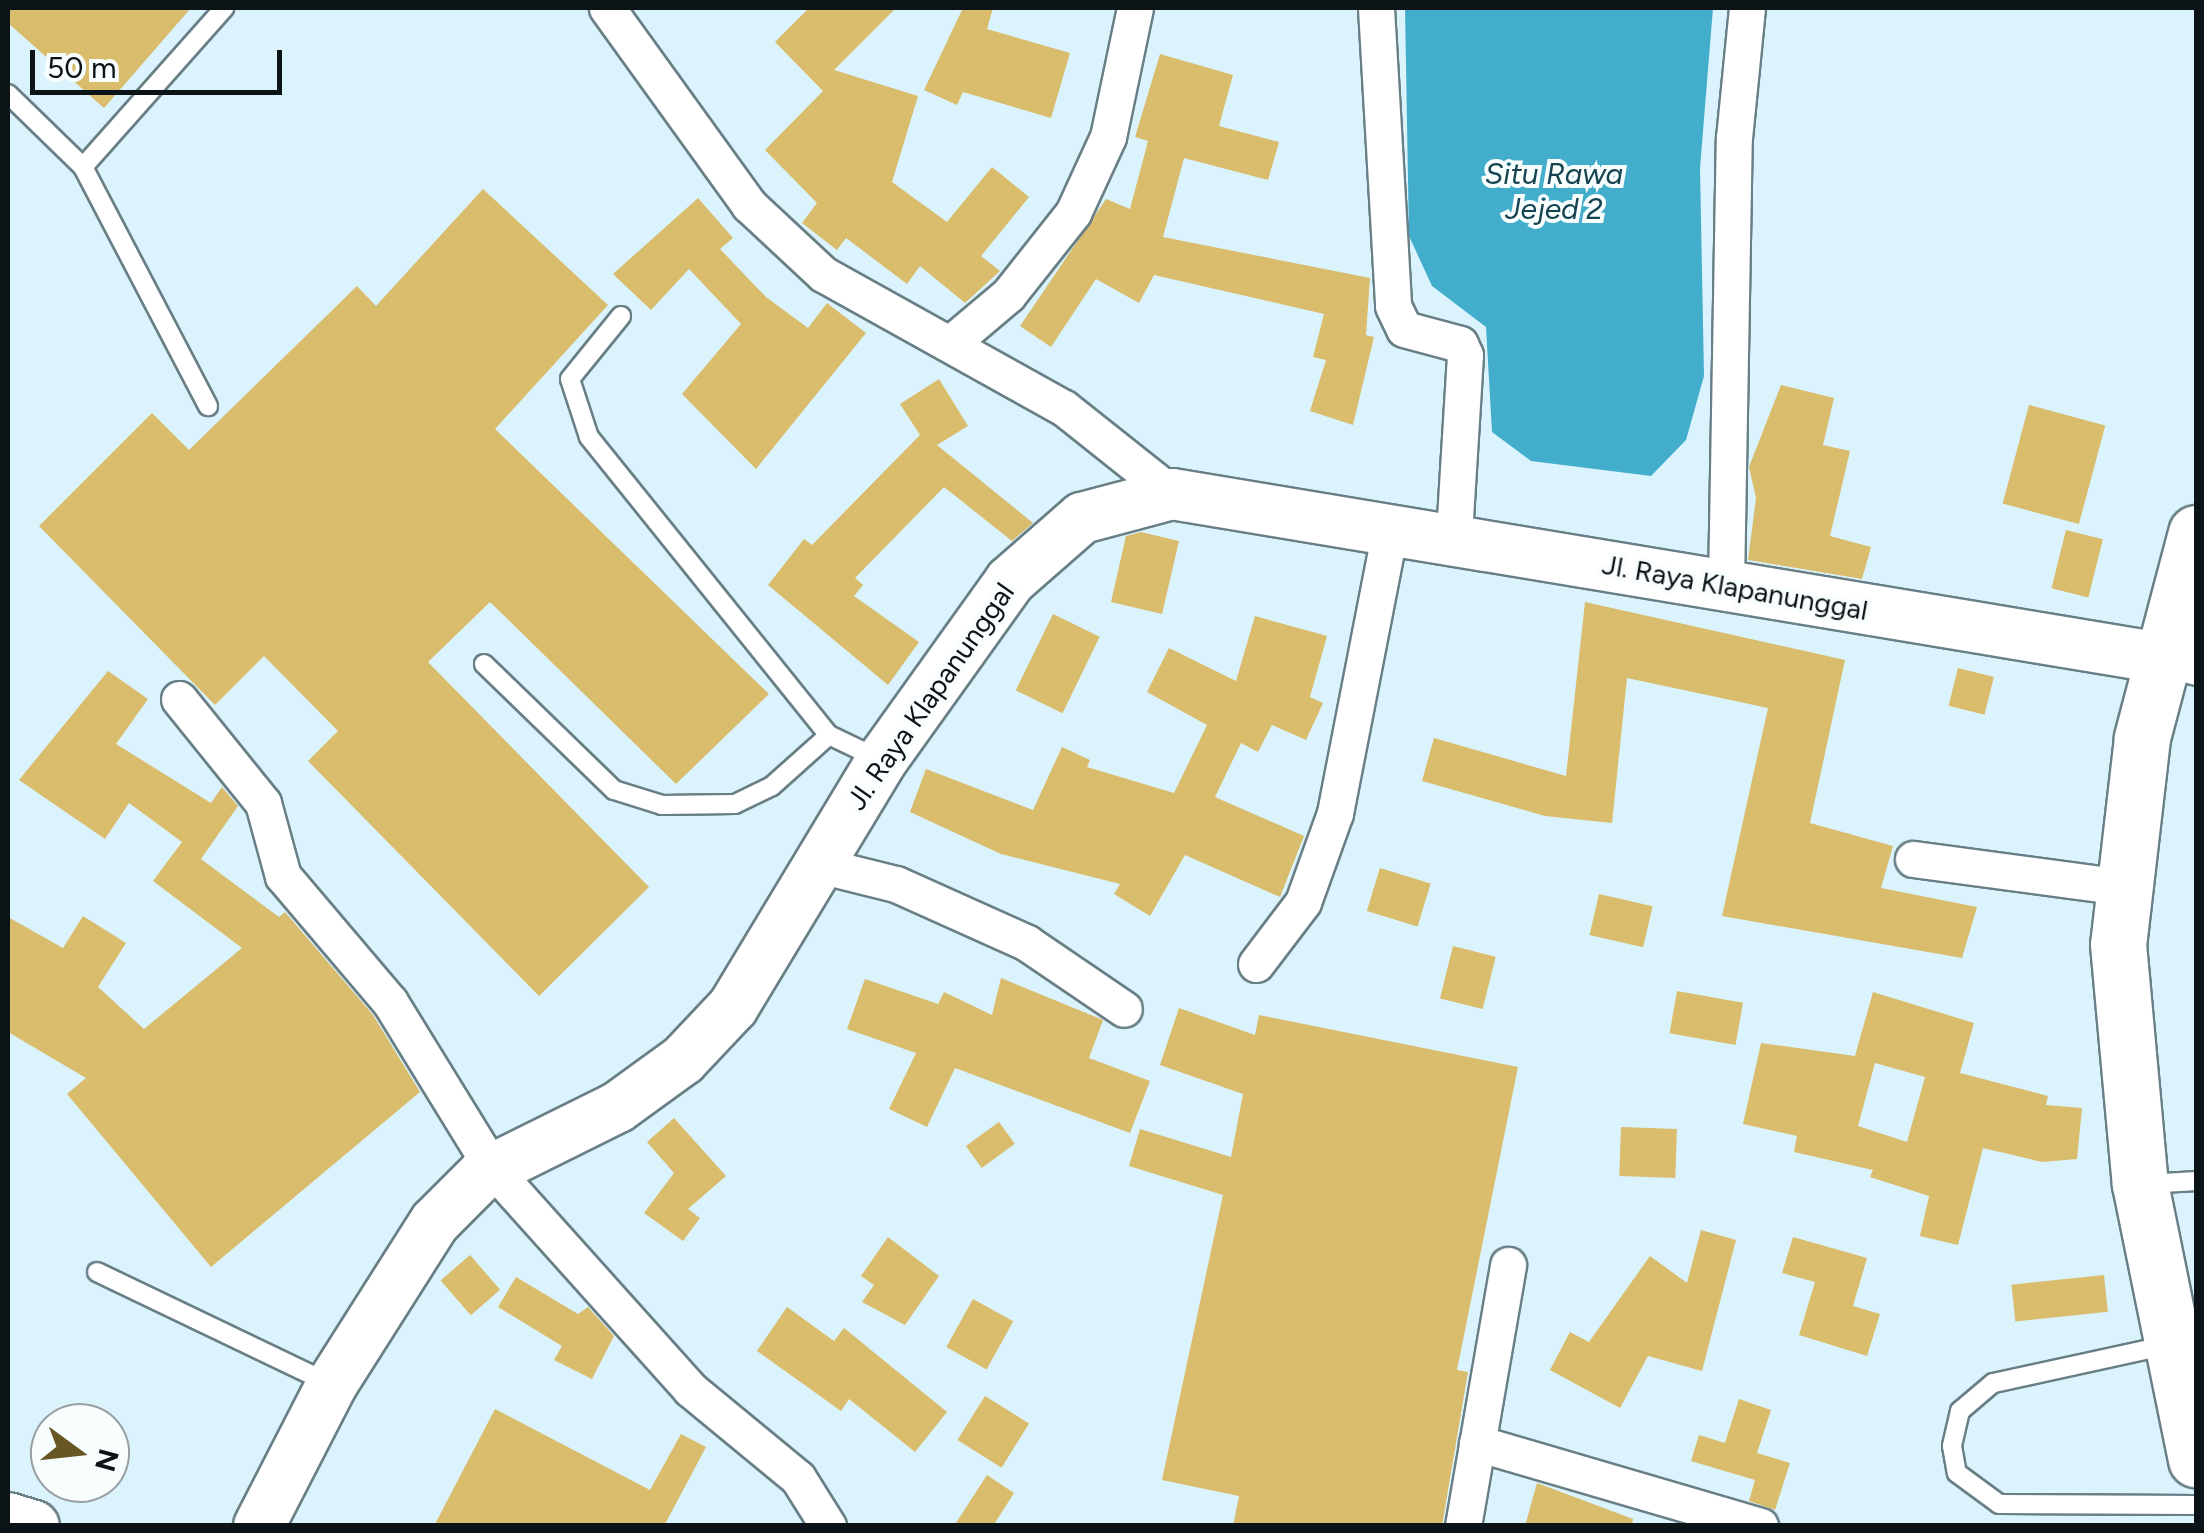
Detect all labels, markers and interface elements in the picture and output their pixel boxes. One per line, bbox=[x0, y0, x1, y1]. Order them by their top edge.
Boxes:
scale bar bbox=[35, 30, 288, 92]
text: 50 m bbox=[47, 49, 116, 86]
water label: Situ Rawa Jejed 2 bbox=[1485, 156, 1623, 226]
street label: Jl. Raya Klapanunggal bbox=[1600, 547, 1870, 627]
street label: Jl. Raya Klapanunggal bbox=[839, 576, 1021, 816]
north arrow bbox=[30, 1403, 130, 1503]
text: N bbox=[88, 1445, 126, 1475]

